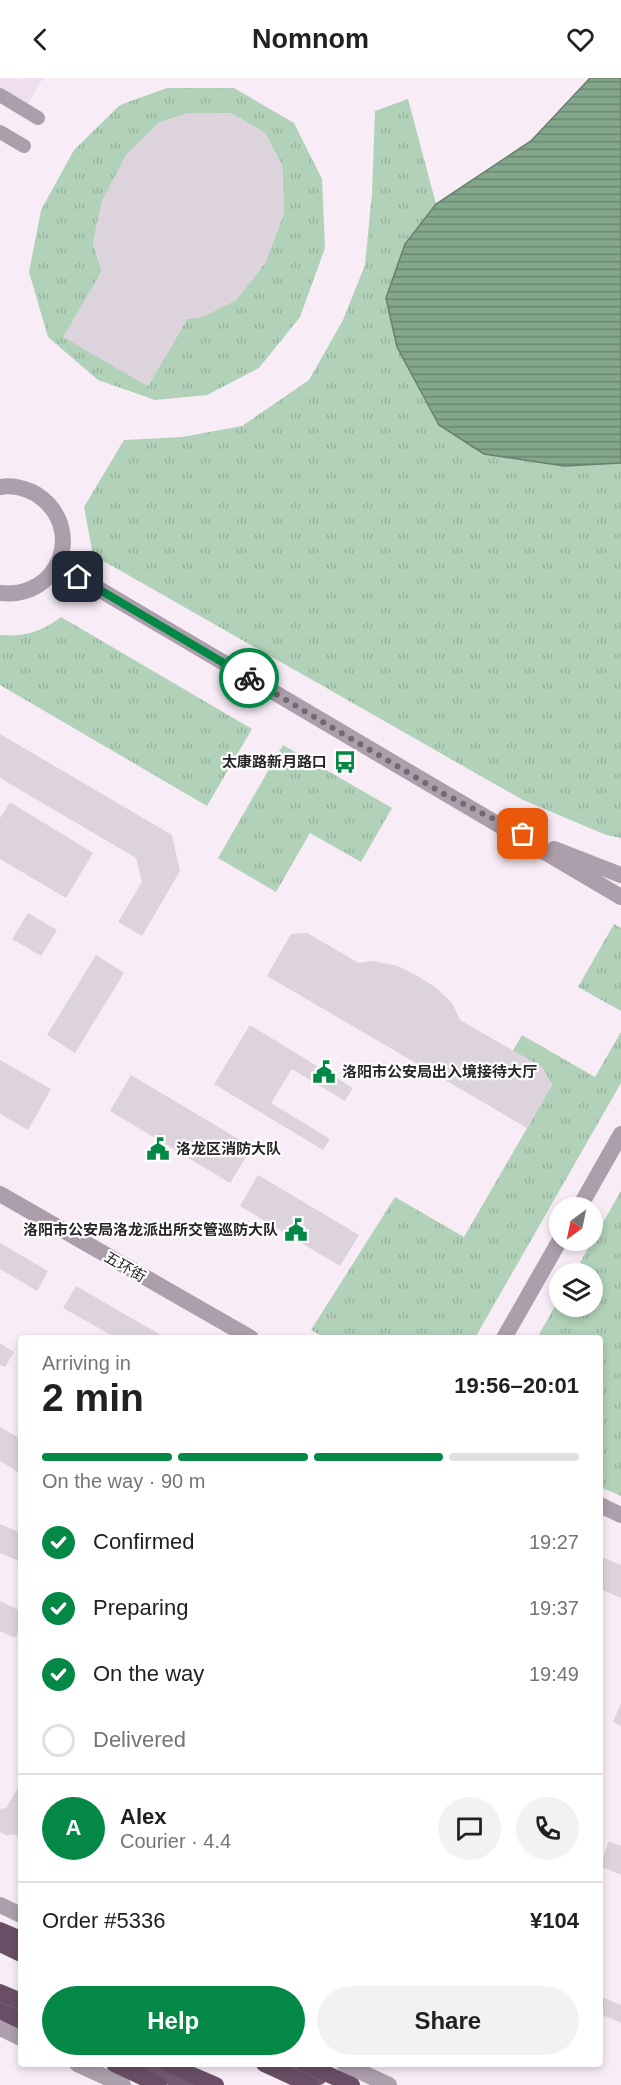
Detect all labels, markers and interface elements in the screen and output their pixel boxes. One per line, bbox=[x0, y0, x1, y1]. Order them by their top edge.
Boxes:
icon: back bbox=[24, 23, 57, 56]
icon: heart bbox=[564, 23, 597, 56]
text: Nomnom bbox=[252, 24, 369, 54]
pin bbox=[52, 551, 103, 602]
icon: home bbox=[61, 560, 94, 593]
courier bbox=[219, 648, 279, 708]
icon: bike bbox=[233, 662, 266, 695]
bus stop icon: 太康路新月路口 bbox=[332, 749, 358, 775]
place label: 太康路新月路口 bbox=[222, 753, 327, 770]
pin bbox=[497, 808, 548, 859]
icon: bag bbox=[506, 817, 539, 850]
public building icon: 洛阳市公安局出入境接待大厅 bbox=[311, 1059, 337, 1085]
place label: 洛阳市公安局出入境接待大厅 bbox=[342, 1063, 537, 1080]
public building icon: 洛龙区消防大队 bbox=[145, 1136, 171, 1162]
place label: 洛龙区消防大队 bbox=[176, 1140, 281, 1157]
north arrow bbox=[549, 1197, 603, 1251]
map controls bbox=[549, 1197, 603, 1317]
public building icon: 洛阳市公安局洛龙派出所交管巡防大队 bbox=[283, 1217, 309, 1243]
place label: 洛阳市公安局洛龙派出所交管巡防大队 bbox=[23, 1221, 278, 1238]
street label: 五环街 bbox=[102, 1248, 149, 1285]
button: layers bbox=[549, 1263, 603, 1317]
text: Arriving in bbox=[42, 1352, 131, 1374]
text: 19:56–20:01 bbox=[454, 1373, 579, 1398]
text: 2 min bbox=[42, 1376, 144, 1419]
text: On the way · 90 m bbox=[42, 1470, 205, 1492]
icon: check bbox=[42, 1526, 75, 1559]
text: Confirmed bbox=[93, 1529, 194, 1554]
text: 19:27 bbox=[529, 1531, 579, 1553]
icon: check bbox=[42, 1592, 75, 1625]
text: Preparing bbox=[93, 1595, 188, 1620]
text: 19:37 bbox=[529, 1597, 579, 1619]
icon: check bbox=[42, 1658, 75, 1691]
text: On the way bbox=[93, 1661, 204, 1686]
text: 19:49 bbox=[529, 1663, 579, 1685]
text: Delivered bbox=[93, 1727, 186, 1752]
button: chat bbox=[438, 1797, 501, 1860]
button: phone bbox=[516, 1797, 579, 1860]
text: Alex bbox=[120, 1804, 166, 1829]
text: A bbox=[66, 1815, 81, 1840]
text: Courier · 4.4 bbox=[120, 1830, 231, 1852]
text: Order #5336 bbox=[42, 1908, 166, 1933]
text: ¥104 bbox=[530, 1908, 579, 1933]
button: Help bbox=[42, 1986, 305, 2055]
button: Share bbox=[317, 1986, 579, 2055]

